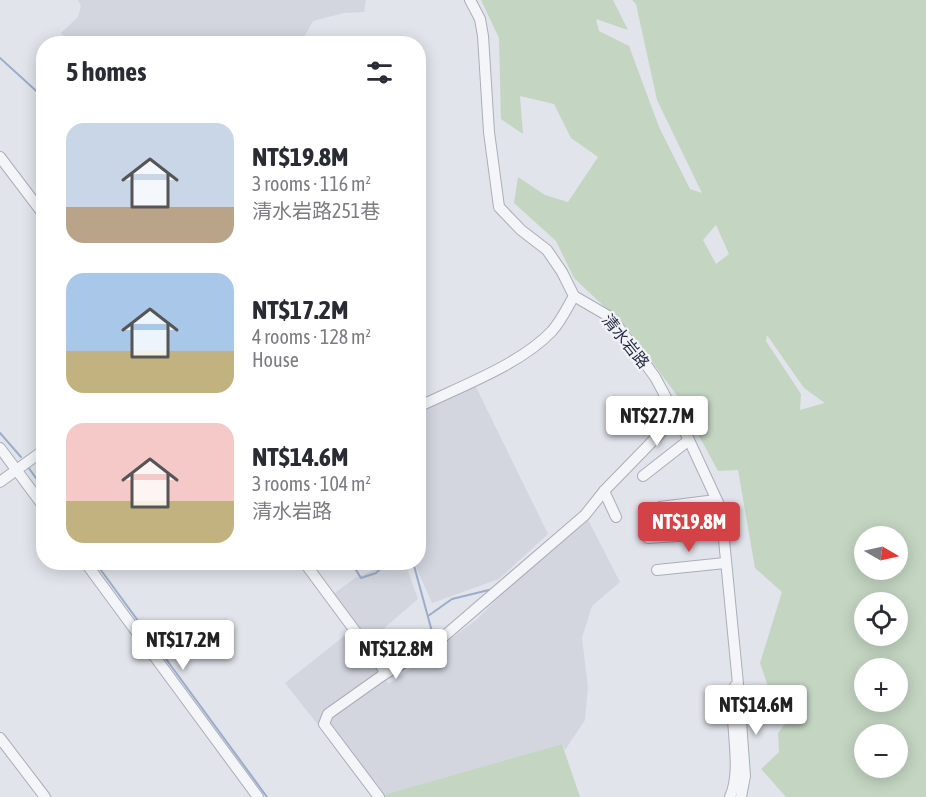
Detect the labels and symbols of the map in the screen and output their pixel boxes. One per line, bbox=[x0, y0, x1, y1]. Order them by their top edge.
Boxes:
street label: 清水岩路 bbox=[599, 310, 653, 372]
pin: NT$27.7M bbox=[595, 396, 719, 447]
pin: NT$19.8M bbox=[627, 502, 751, 553]
north arrow bbox=[854, 526, 908, 580]
pin: NT$17.2M bbox=[121, 620, 245, 671]
pin: NT$12.8M bbox=[334, 629, 458, 680]
pin: NT$14.6M bbox=[694, 685, 818, 736]

